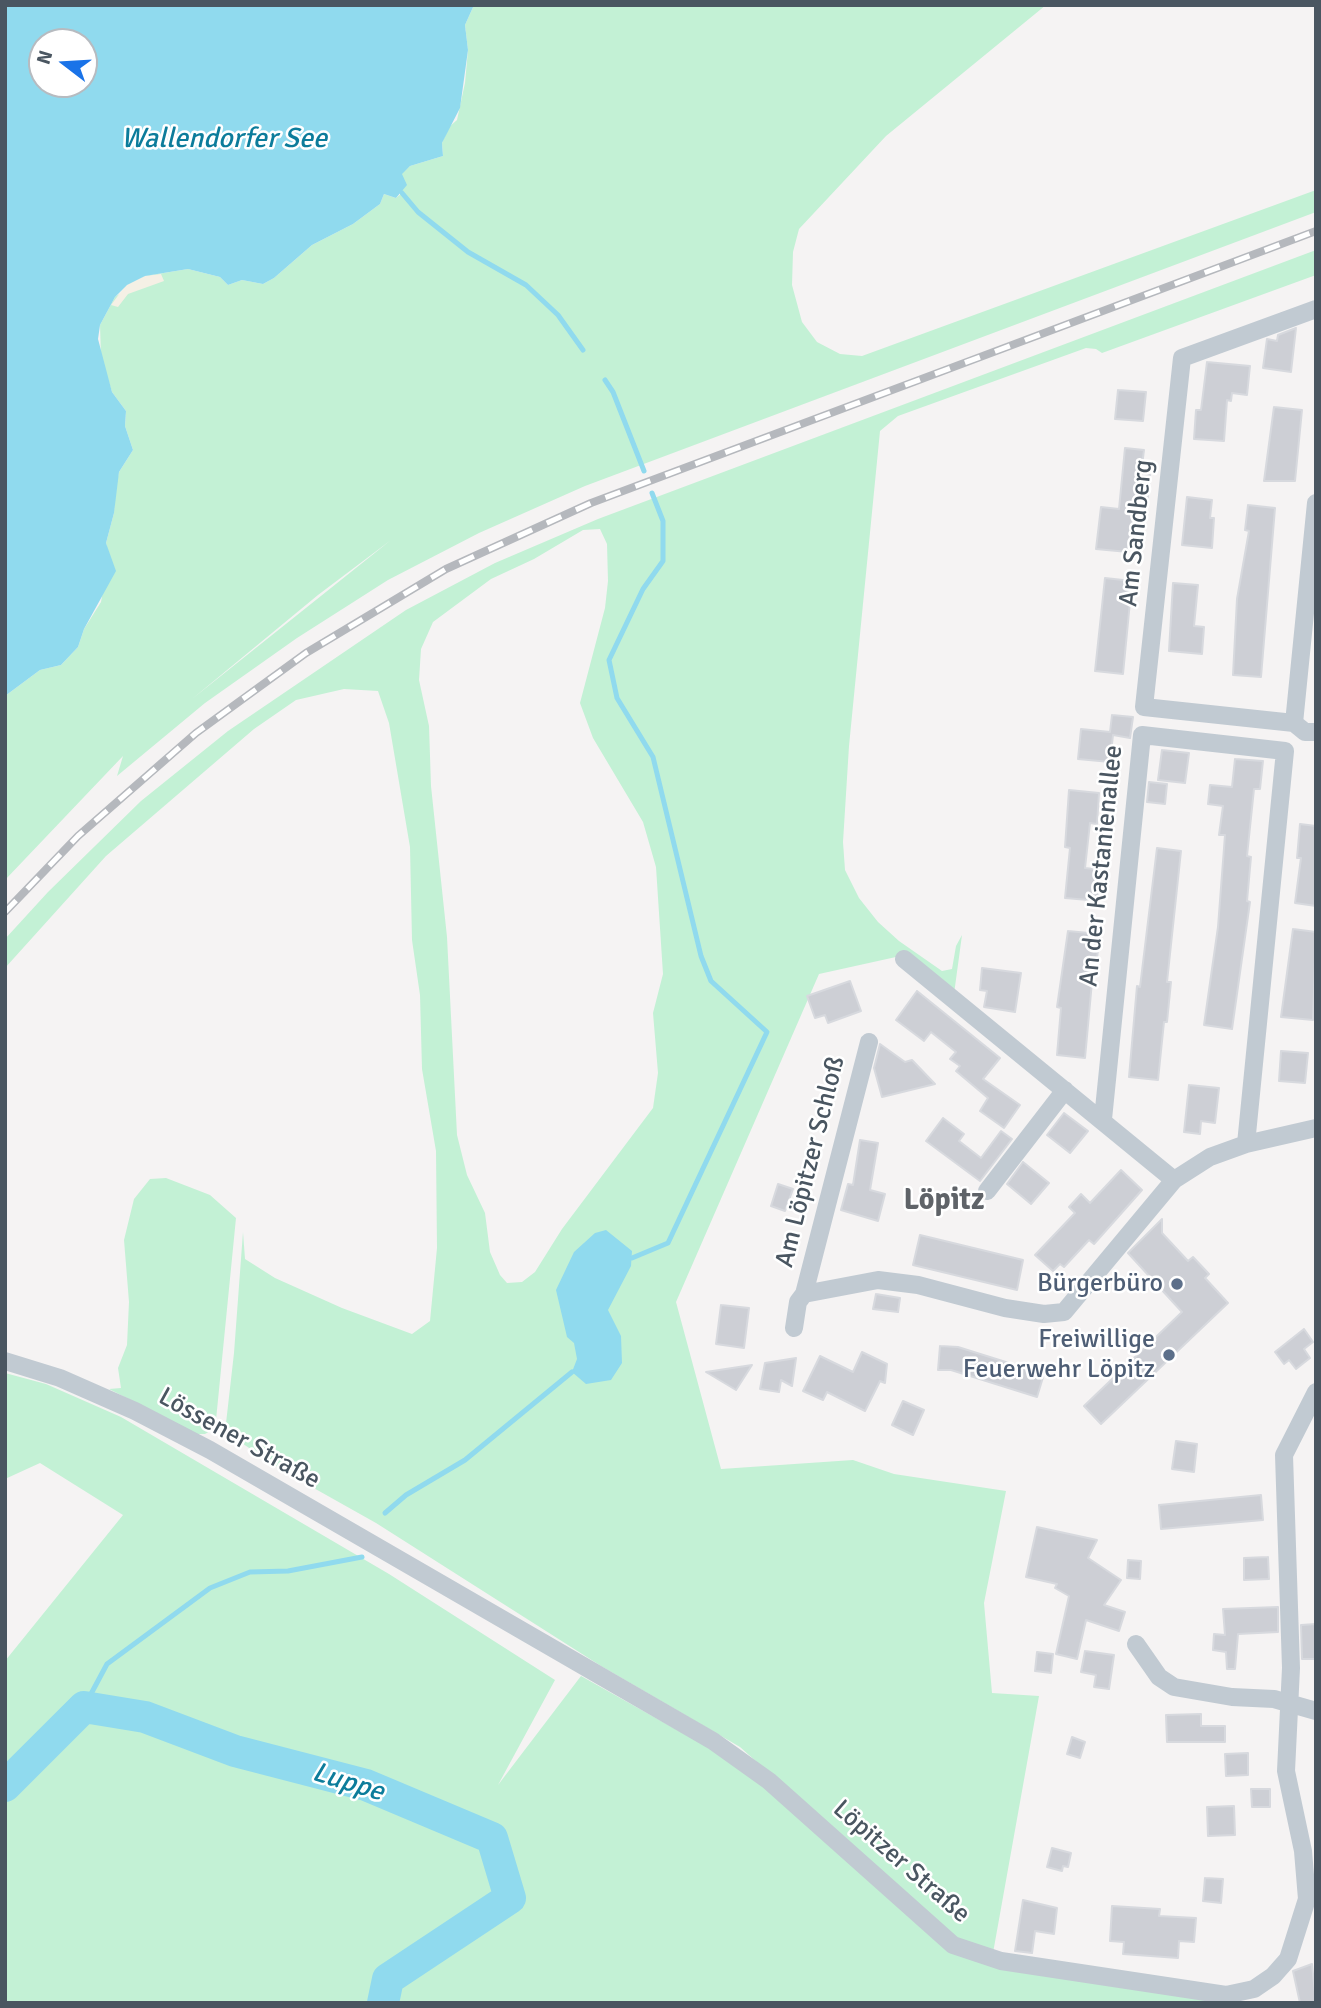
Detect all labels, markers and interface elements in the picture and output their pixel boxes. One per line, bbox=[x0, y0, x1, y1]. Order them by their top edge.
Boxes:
north arrow bbox=[28, 28, 98, 98]
text: N bbox=[31, 48, 58, 67]
water label: Wallendorfer See bbox=[121, 123, 327, 157]
street label: Am Sandberg bbox=[1114, 458, 1160, 608]
street label: An der Kastanienallee bbox=[1074, 744, 1130, 988]
street label: Am Löpitzer Schloß bbox=[770, 1053, 852, 1271]
district label: Löpitz bbox=[903, 1183, 985, 1219]
place label: Bürgerbüro bbox=[1037, 1268, 1163, 1300]
marker: Bürgerbüro bbox=[1169, 1276, 1185, 1292]
place label: Freiwillige Feuerwehr Löpitz bbox=[963, 1324, 1155, 1386]
marker: Freiwillige Feuerwehr Löpitz bbox=[1161, 1347, 1177, 1363]
street label: Lössener Straße bbox=[153, 1382, 325, 1496]
water label: Luppe bbox=[308, 1756, 388, 1810]
street label: Löpitzer Straße bbox=[826, 1794, 976, 1930]

